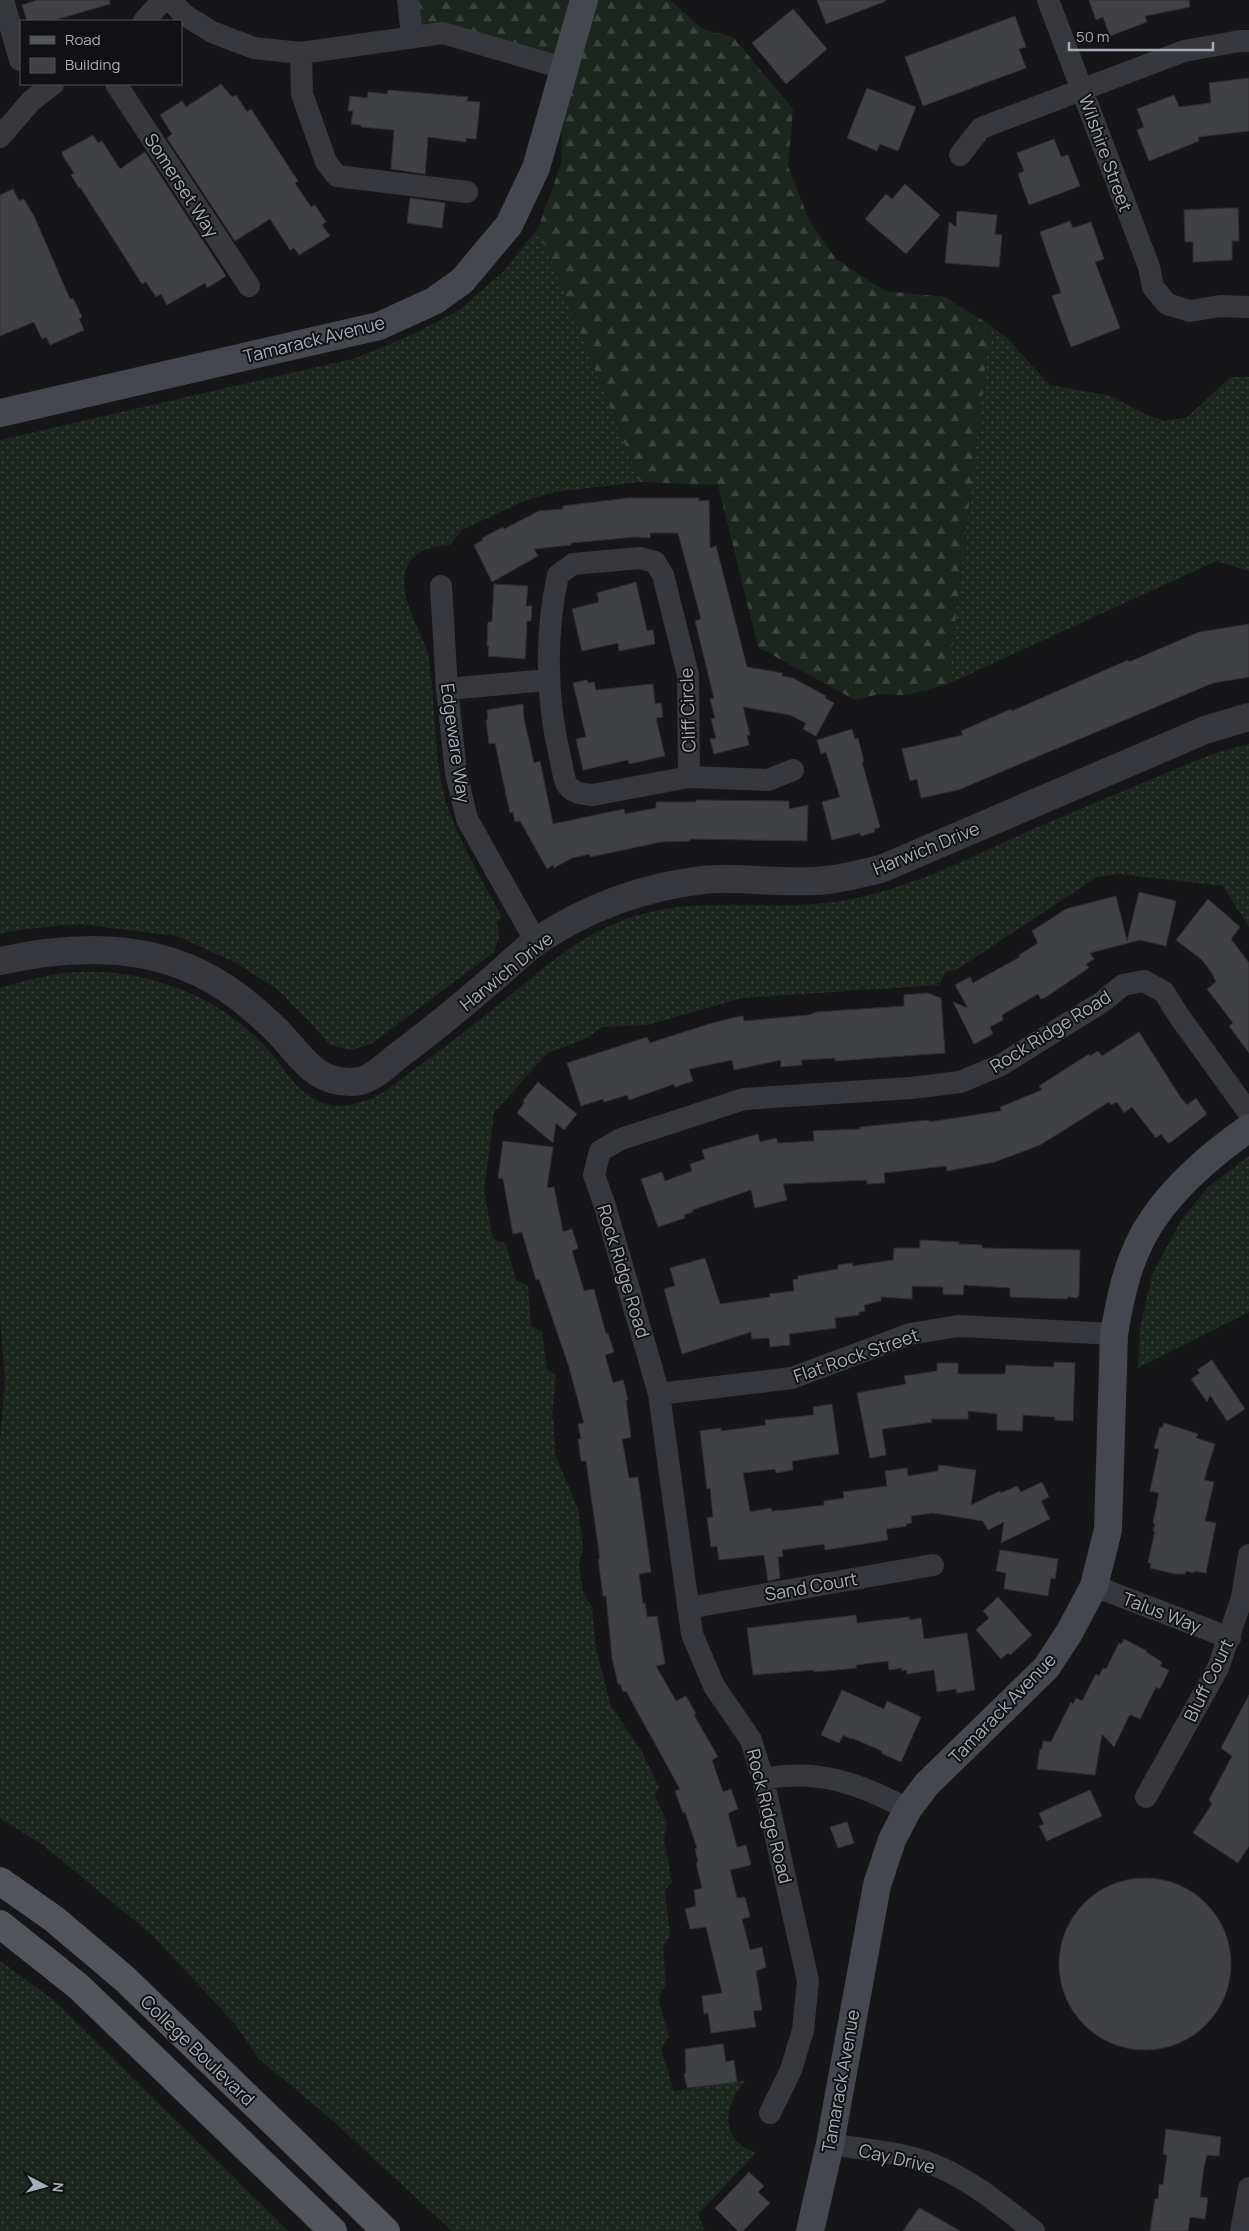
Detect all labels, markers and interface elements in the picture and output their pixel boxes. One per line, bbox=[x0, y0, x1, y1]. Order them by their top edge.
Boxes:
legend bbox=[20, 20, 182, 85]
scale bar bbox=[1069, 20, 1213, 52]
text: 50 m bbox=[1076, 26, 1110, 47]
text: Road bbox=[65, 29, 101, 50]
text: Building bbox=[65, 54, 120, 75]
street label: Wilshire Street bbox=[1074, 91, 1138, 215]
street label: Somerset Way bbox=[139, 128, 225, 242]
street label: Tamarack Avenue bbox=[241, 310, 387, 368]
street label: Cliff Circle bbox=[674, 667, 700, 753]
street label: Edgeware Way bbox=[436, 682, 476, 805]
street label: Harwich Drive bbox=[869, 816, 983, 880]
street label: Harwich Drive bbox=[454, 926, 558, 1016]
street label: Rock Ridge Road bbox=[985, 984, 1115, 1078]
street label: Rock Ridge Road bbox=[592, 1201, 656, 1341]
street label: Flat Rock Street bbox=[790, 1322, 922, 1388]
street label: Sand Court bbox=[763, 1566, 859, 1606]
street label: Talus Way bbox=[1119, 1586, 1205, 1638]
street label: Bluff Court bbox=[1178, 1635, 1238, 1725]
street label: Tamarack Avenue bbox=[943, 1648, 1061, 1768]
street label: Rock Ridge Road bbox=[742, 1746, 798, 1886]
street label: College Boulevard bbox=[136, 1989, 260, 2111]
street label: Tamarack Avenue bbox=[816, 2008, 864, 2154]
street label: Cay Drive bbox=[857, 2138, 937, 2178]
north arrow bbox=[20, 2161, 70, 2211]
text: N bbox=[48, 2181, 68, 2193]

